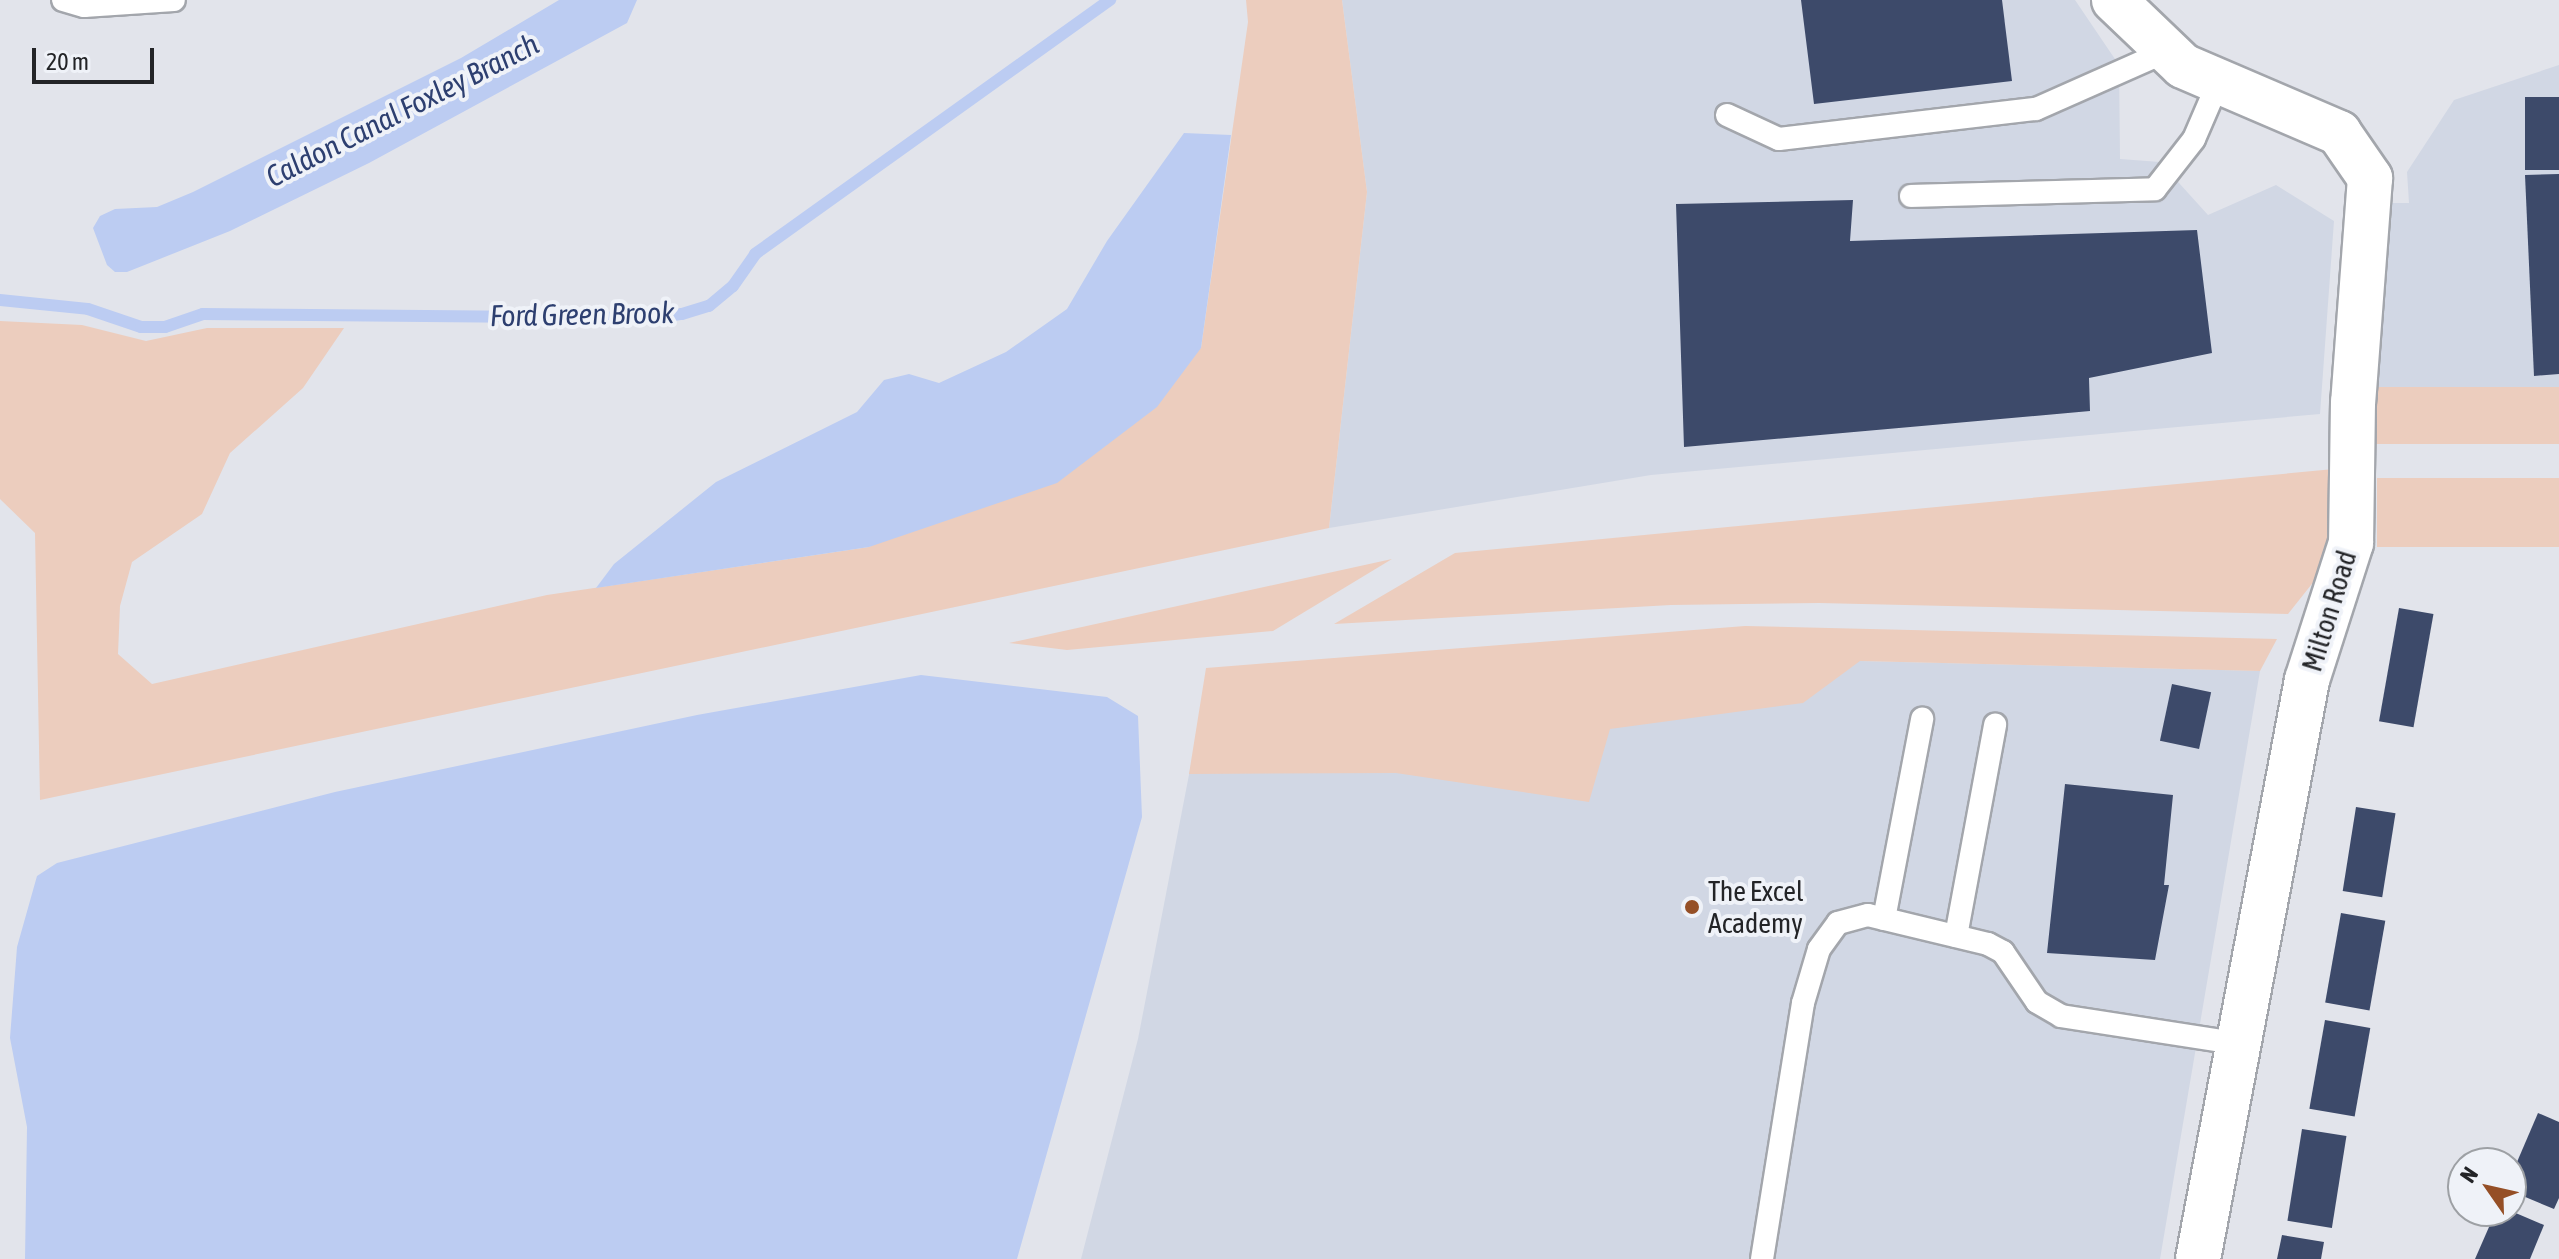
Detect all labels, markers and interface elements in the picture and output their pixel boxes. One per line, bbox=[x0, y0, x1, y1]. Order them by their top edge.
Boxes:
water label: Caldon Canal Foxley Branch bbox=[260, 26, 544, 194]
scale bar bbox=[36, 32, 158, 82]
text: 20 m bbox=[46, 48, 89, 75]
water label: Ford Green Brook bbox=[489, 294, 675, 334]
street label: Milton Road bbox=[2295, 547, 2363, 675]
place label: The Excel Academy bbox=[1708, 874, 1803, 940]
marker: The Excel Academy bbox=[1683, 898, 1701, 916]
north arrow bbox=[2447, 1147, 2527, 1227]
text: N bbox=[2454, 1162, 2483, 1187]

